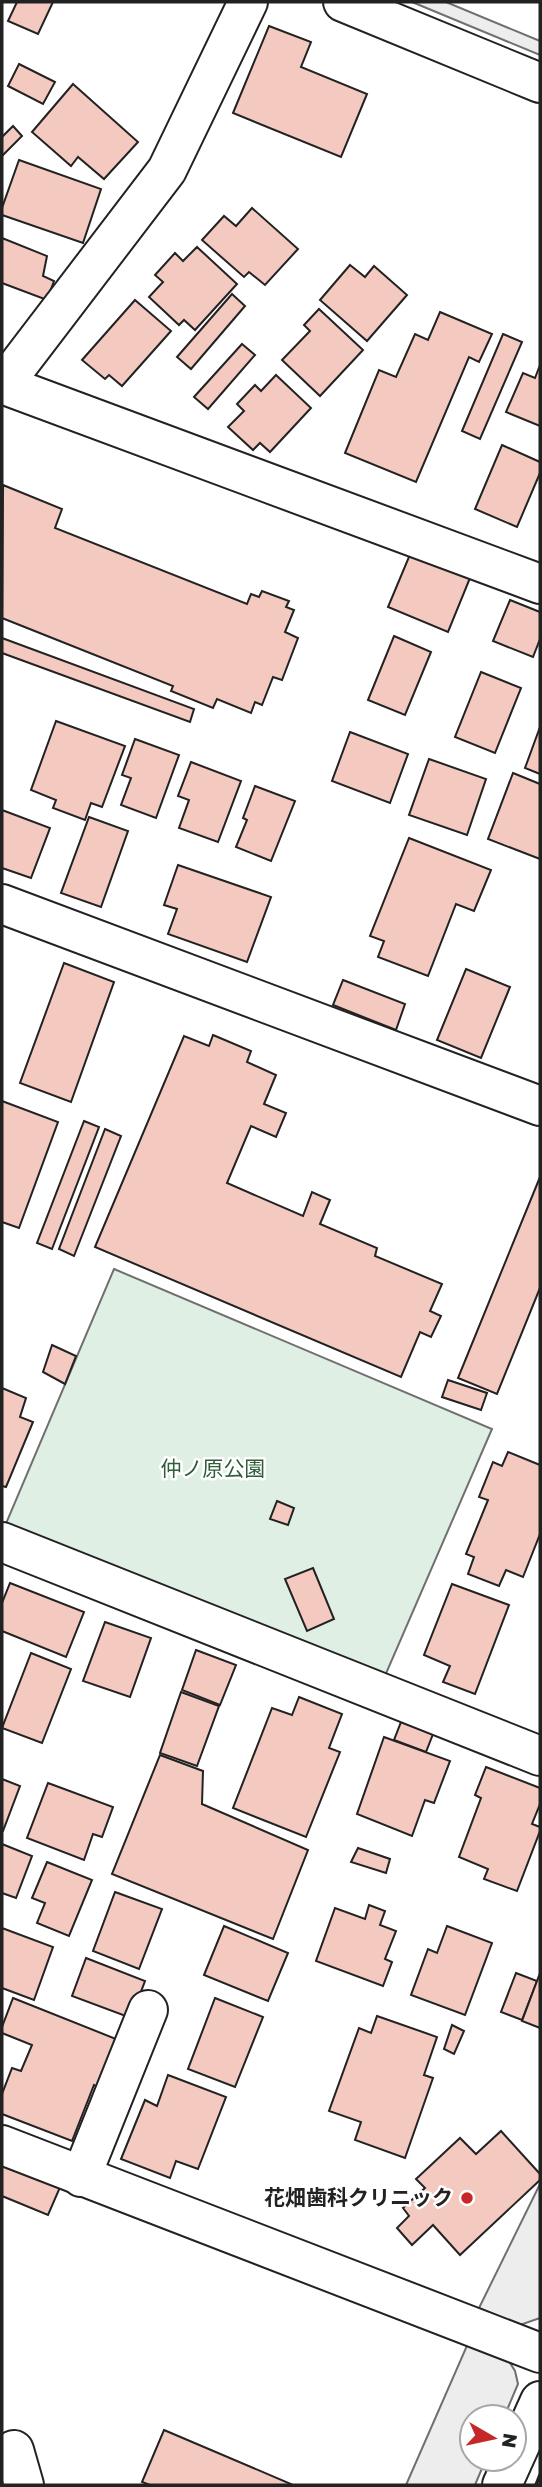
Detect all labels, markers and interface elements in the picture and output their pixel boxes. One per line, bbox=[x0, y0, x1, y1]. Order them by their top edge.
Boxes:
park label: 仲ノ原公園 bbox=[161, 1455, 266, 1481]
place label: 花畑歯科クリニック bbox=[264, 2184, 453, 2210]
marker: 花畑歯科クリニック bbox=[459, 2190, 475, 2206]
north arrow bbox=[458, 2403, 528, 2473]
text: N bbox=[498, 2432, 523, 2450]

